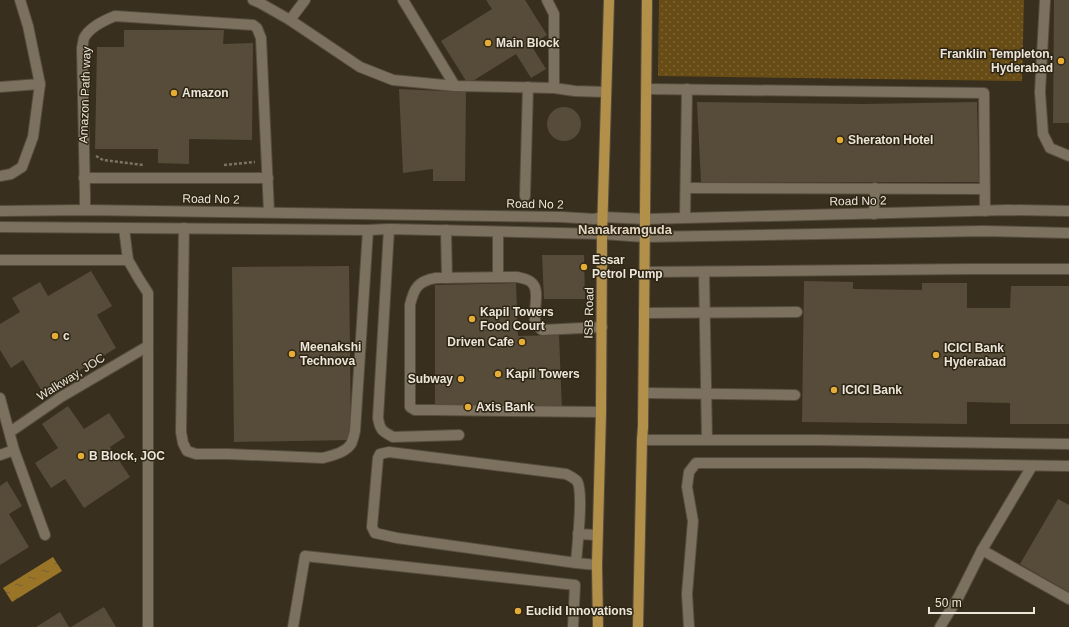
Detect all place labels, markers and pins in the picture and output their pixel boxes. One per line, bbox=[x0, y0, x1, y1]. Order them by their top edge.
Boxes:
place label: Main Block bbox=[496, 36, 560, 50]
marker: Main Block bbox=[483, 38, 493, 48]
place label: Franklin Templeton, Hyderabad bbox=[940, 47, 1053, 75]
marker: Franklin Templeton, Hyderabad bbox=[1056, 56, 1066, 66]
place label: Amazon bbox=[182, 86, 229, 100]
marker: Amazon bbox=[169, 88, 179, 98]
place label: Sheraton Hotel bbox=[848, 133, 933, 147]
marker: Sheraton Hotel bbox=[835, 135, 845, 145]
place label: Essar Petrol Pump bbox=[592, 253, 663, 281]
marker: Essar Petrol Pump bbox=[579, 262, 589, 272]
place label: Kapil Towers Food Court bbox=[480, 305, 554, 333]
marker: Kapil Towers Food Court bbox=[467, 314, 477, 324]
place label: c bbox=[63, 329, 70, 343]
marker: c bbox=[50, 331, 60, 341]
place label: Driven Cafe bbox=[447, 335, 514, 349]
marker: Driven Cafe bbox=[517, 337, 527, 347]
place label: Meenakshi Technova bbox=[300, 340, 361, 368]
place label: ICICI Bank Hyderabad bbox=[944, 341, 1006, 369]
marker: Meenakshi Technova bbox=[287, 349, 297, 359]
marker: ICICI Bank Hyderabad bbox=[931, 350, 941, 360]
place label: Kapil Towers bbox=[506, 367, 580, 381]
marker: Kapil Towers bbox=[493, 369, 503, 379]
place label: Subway bbox=[408, 372, 453, 386]
marker: Subway bbox=[456, 374, 466, 384]
place label: ICICI Bank bbox=[842, 383, 902, 397]
marker: ICICI Bank bbox=[829, 385, 839, 395]
place label: Axis Bank bbox=[476, 400, 534, 414]
marker: Axis Bank bbox=[463, 402, 473, 412]
place label: B Block, JOC bbox=[89, 449, 165, 463]
marker: B Block, JOC bbox=[76, 451, 86, 461]
place label: Euclid Innovations bbox=[526, 604, 633, 618]
marker: Euclid Innovations bbox=[513, 606, 523, 616]

